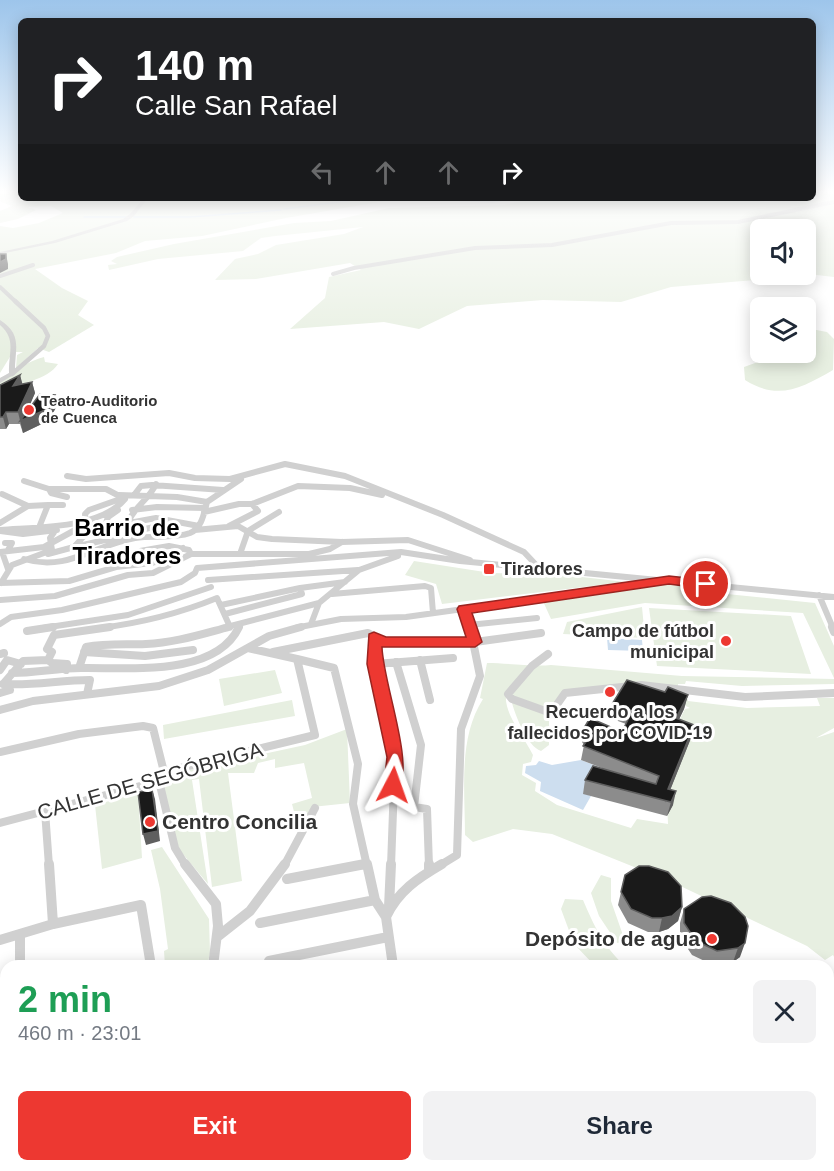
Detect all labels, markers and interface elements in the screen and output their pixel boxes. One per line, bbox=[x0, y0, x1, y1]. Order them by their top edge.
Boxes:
icon: right bbox=[36, 42, 114, 120]
text: 140 m bbox=[135, 42, 254, 89]
text: Calle San Rafael bbox=[135, 91, 338, 121]
icon: left bbox=[306, 156, 339, 189]
icon: ahead bbox=[369, 156, 402, 189]
icon: ahead bbox=[432, 156, 465, 189]
icon: right bbox=[495, 156, 528, 189]
map controls bbox=[750, 219, 816, 363]
button: sound bbox=[750, 219, 816, 285]
button: layers bbox=[750, 297, 816, 363]
place label: Teatro-Auditorio de Cuenca bbox=[41, 392, 157, 426]
marker: Teatro-Auditorio de Cuenca bbox=[22, 403, 36, 417]
district label: Barrio de Tiradores bbox=[73, 514, 181, 569]
pin bbox=[680, 558, 731, 609]
place label: Tiradores bbox=[501, 559, 583, 579]
marker: Tiradores bbox=[482, 562, 496, 576]
icon: arrive bbox=[689, 567, 722, 600]
place label: Campo de fútbol municipal bbox=[572, 621, 714, 662]
marker: Campo de fútbol municipal bbox=[719, 634, 733, 648]
marker: Recuerdo a los fallecidos por COVID-19 bbox=[603, 685, 617, 699]
place label: Recuerdo a los fallecidos por COVID-19 bbox=[507, 702, 713, 743]
street label: CALLE DE SEGÓBRIGA bbox=[35, 737, 265, 824]
position arrow bbox=[361, 753, 425, 817]
place label: Centro Concilia bbox=[162, 810, 318, 833]
marker: Centro Concilia bbox=[143, 815, 157, 829]
place label: Depósito de agua bbox=[525, 927, 700, 950]
marker: Depósito de agua bbox=[705, 932, 719, 946]
text: 2 min bbox=[18, 979, 112, 1020]
button: close bbox=[753, 980, 816, 1043]
text: 460 m · 23:01 bbox=[18, 1022, 141, 1044]
button: Exit bbox=[18, 1091, 411, 1160]
button: Share bbox=[423, 1091, 816, 1160]

